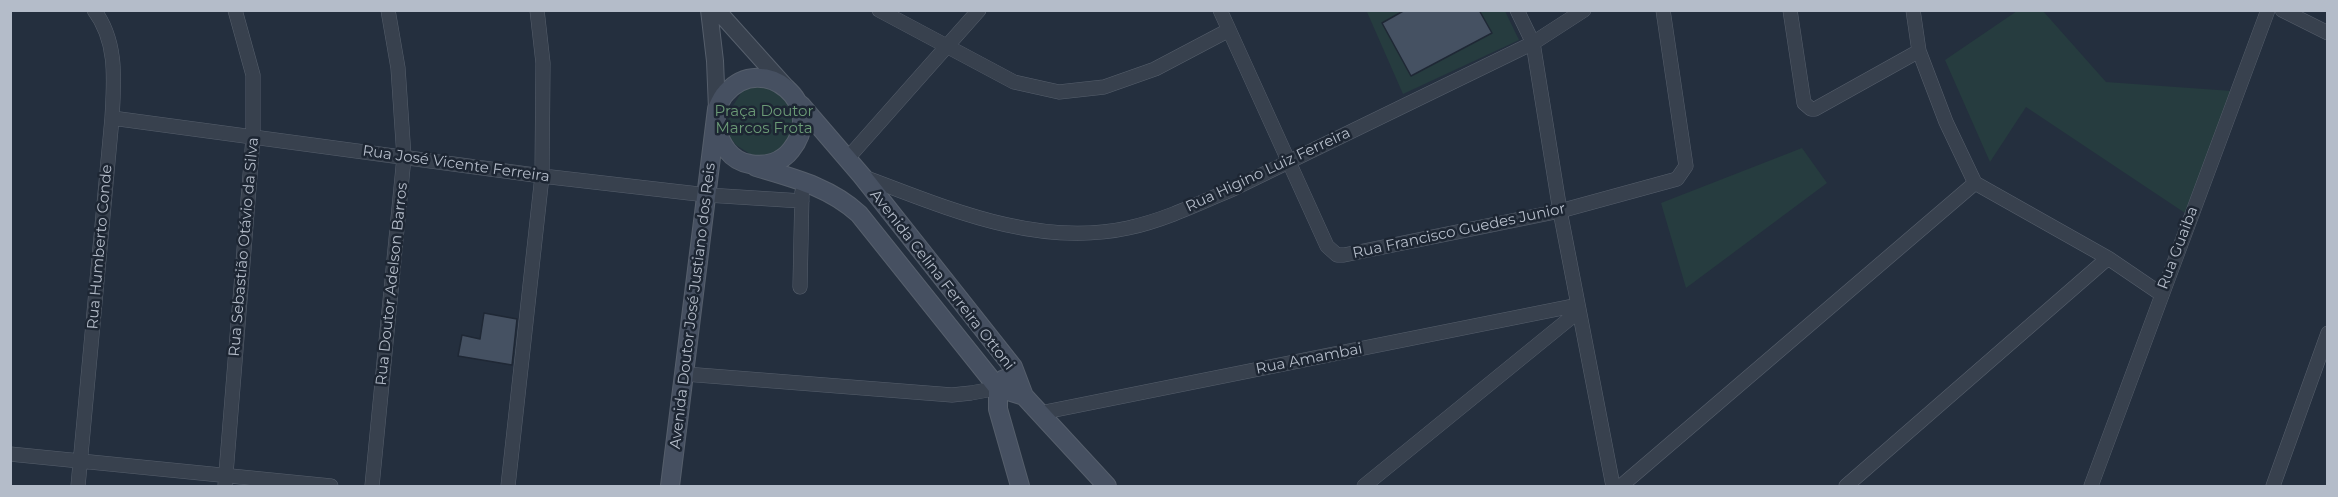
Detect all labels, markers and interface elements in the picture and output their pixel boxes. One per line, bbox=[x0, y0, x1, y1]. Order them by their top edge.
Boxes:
park label: Praça Doutor Marcos Frota bbox=[714, 103, 814, 138]
street label: Rua Higino Luiz Ferreira bbox=[1183, 124, 1353, 216]
street label: Rua Sebastião Otávio da Silva bbox=[225, 137, 263, 357]
street label: Rua José Vicente Ferreira bbox=[361, 142, 551, 186]
street label: Avenida Doutor José Justiano dos Reis bbox=[667, 162, 719, 450]
street label: Rua Humberto Conde bbox=[84, 164, 116, 330]
street label: Rua Doutor Adelson Barros bbox=[372, 182, 412, 386]
street label: Avenida Celina Ferreira Ottoni bbox=[866, 186, 1018, 374]
street label: Rua Francisco Guedes Junior bbox=[1351, 200, 1567, 262]
street label: Rua Guaiba bbox=[2154, 204, 2202, 292]
street label: Rua Amambai bbox=[1254, 340, 1364, 378]

